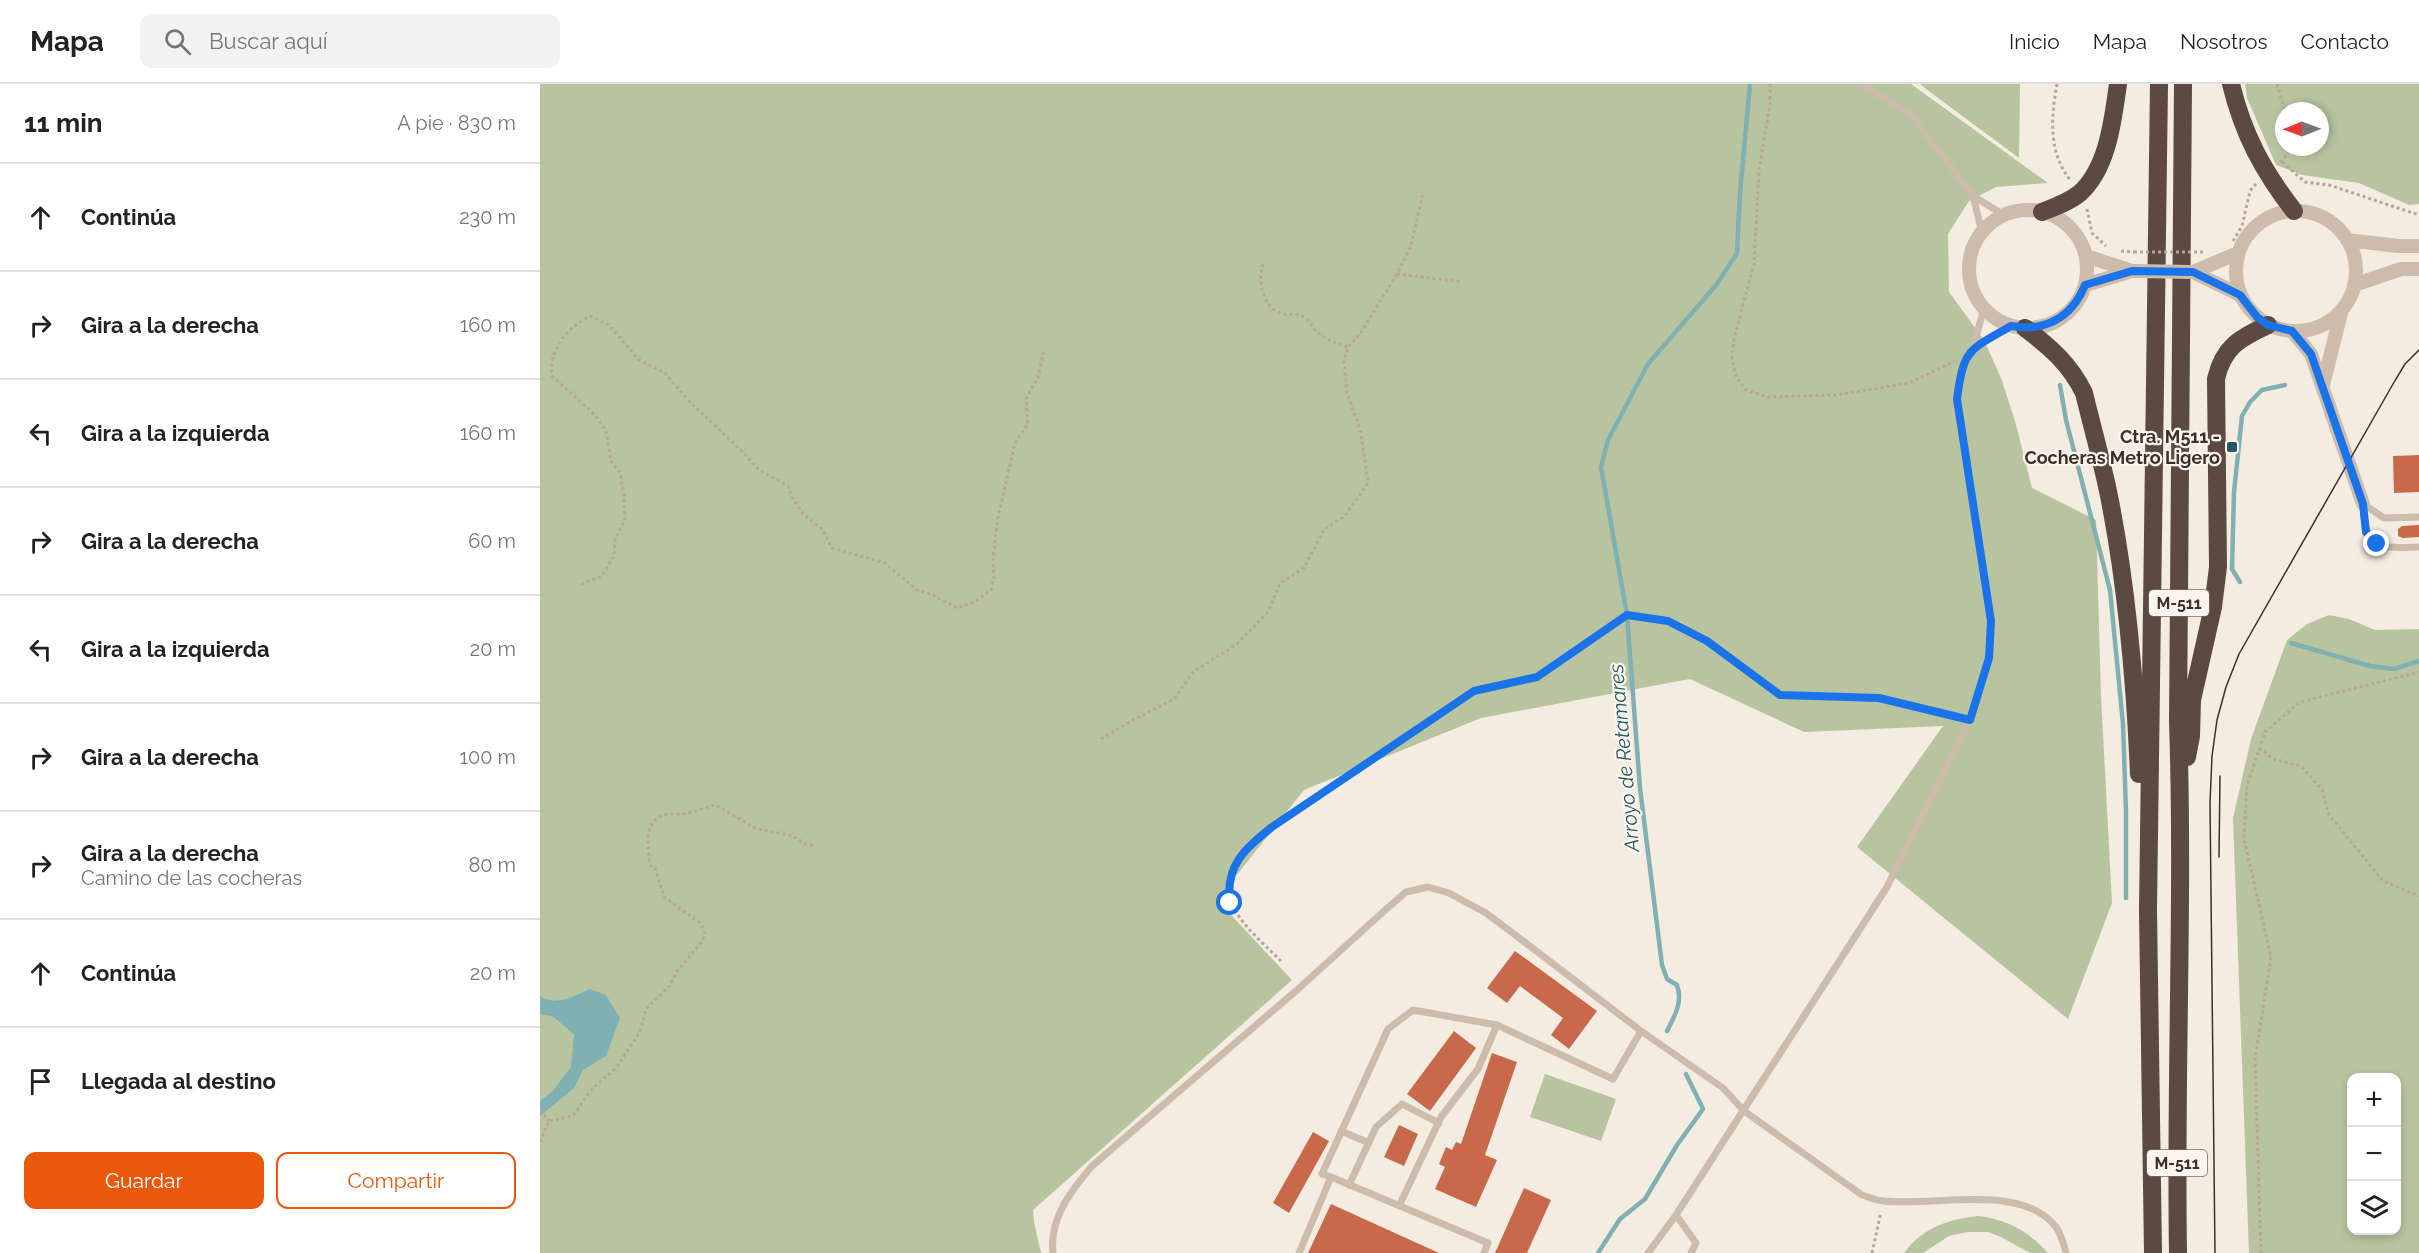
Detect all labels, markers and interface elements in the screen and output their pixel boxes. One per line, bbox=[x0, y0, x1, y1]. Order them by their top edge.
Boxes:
search box bbox=[140, 14, 560, 68]
text: Mapa bbox=[30, 25, 104, 58]
icon: search bbox=[161, 25, 194, 58]
text: Buscar aquí bbox=[209, 28, 328, 54]
text: Inicio bbox=[2009, 29, 2060, 54]
text: Mapa bbox=[2093, 29, 2147, 54]
text: Nosotros bbox=[2180, 29, 2268, 54]
text: Contacto bbox=[2301, 29, 2389, 54]
north arrow bbox=[2275, 102, 2329, 156]
text: 11 min bbox=[24, 108, 102, 138]
text: A pie · 830 m bbox=[397, 111, 516, 135]
icon: ahead bbox=[24, 201, 57, 234]
text: Continúa bbox=[81, 204, 176, 230]
text: 230 m bbox=[459, 205, 516, 229]
icon: right bbox=[24, 309, 57, 342]
text: Gira a la derecha bbox=[81, 312, 259, 338]
text: 160 m bbox=[460, 313, 516, 337]
icon: left bbox=[24, 417, 57, 450]
text: Gira a la izquierda bbox=[81, 420, 270, 446]
text: 160 m bbox=[460, 421, 516, 445]
place label: Ctra. M511 - Cocheras Metro Ligero bbox=[2024, 426, 2220, 468]
marker: Ctra. M511 - Cocheras Metro Ligero bbox=[2225, 440, 2239, 454]
icon: right bbox=[24, 525, 57, 558]
text: Gira a la derecha bbox=[81, 528, 259, 554]
text: 60 m bbox=[468, 529, 516, 553]
route end bbox=[2363, 530, 2389, 556]
road number: M-511 bbox=[2149, 590, 2209, 616]
icon: left bbox=[24, 633, 57, 666]
text: Gira a la izquierda bbox=[81, 636, 270, 662]
text: 20 m bbox=[470, 637, 516, 661]
water label: Arroyo de Retamares bbox=[1604, 662, 1644, 854]
icon: right bbox=[24, 741, 57, 774]
text: Gira a la derecha bbox=[81, 744, 259, 770]
text: 100 m bbox=[459, 745, 516, 769]
text: Gira a la derecha bbox=[81, 840, 259, 866]
icon: right bbox=[24, 849, 57, 882]
text: 80 m bbox=[468, 853, 516, 877]
text: Camino de las cocheras bbox=[81, 866, 302, 890]
route start bbox=[1216, 889, 1242, 915]
icon: ahead bbox=[24, 957, 57, 990]
text: Continúa bbox=[81, 960, 176, 986]
text: 20 m bbox=[470, 961, 516, 985]
icon: arrive bbox=[24, 1065, 57, 1098]
text: Llegada al destino bbox=[81, 1068, 276, 1094]
map controls bbox=[2347, 1073, 2401, 1235]
button: + bbox=[2347, 1073, 2401, 1127]
button: − bbox=[2347, 1127, 2401, 1181]
road number: M-511 bbox=[2147, 1150, 2207, 1176]
button: Guardar bbox=[24, 1152, 264, 1209]
button: Compartir bbox=[276, 1152, 516, 1209]
button: layers bbox=[2347, 1181, 2401, 1235]

